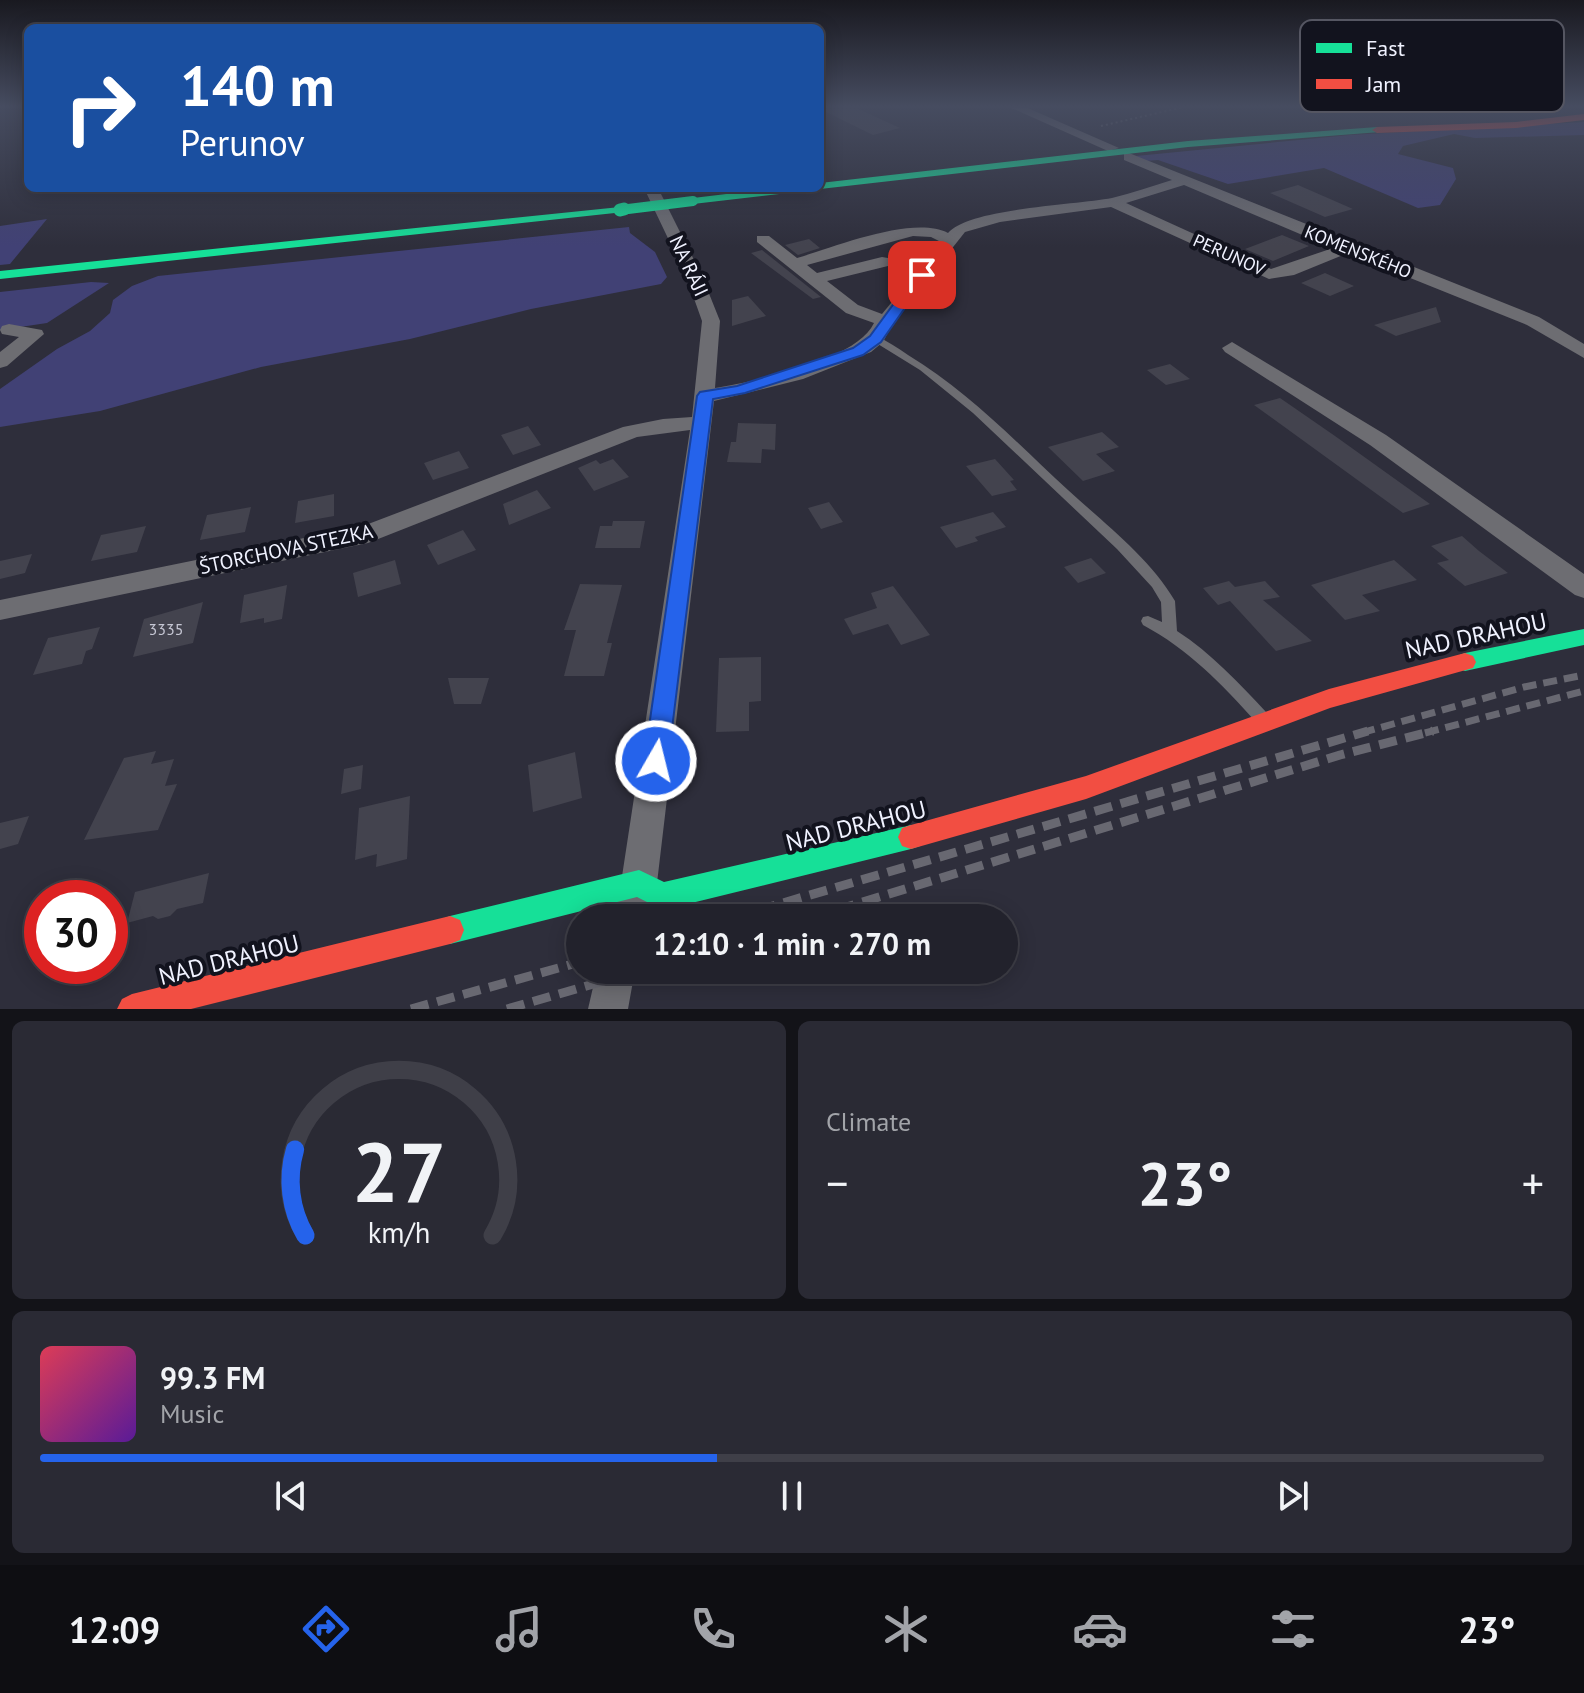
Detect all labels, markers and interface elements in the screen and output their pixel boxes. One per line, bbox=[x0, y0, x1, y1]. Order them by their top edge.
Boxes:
legend bbox=[1300, 20, 1564, 112]
text: Fast bbox=[1366, 34, 1406, 62]
text: 140 m bbox=[180, 49, 335, 121]
icon: right bbox=[48, 56, 152, 160]
text: Jam bbox=[1365, 70, 1401, 98]
text: Perunov bbox=[180, 119, 305, 166]
street label: KOMENSKÉHO bbox=[1301, 220, 1415, 283]
street label: PERUNOV bbox=[1190, 229, 1269, 281]
street label: NA RÁJI bbox=[664, 231, 714, 301]
pin bbox=[888, 241, 956, 309]
icon: arrive bbox=[900, 253, 944, 297]
street label: ŠTORCHOVA STEZKA bbox=[197, 518, 375, 580]
street label: NAD DRAHOU bbox=[1402, 605, 1549, 666]
house number: 3335 bbox=[149, 619, 183, 639]
position arrow bbox=[614, 719, 698, 803]
street label: NAD DRAHOU bbox=[782, 793, 929, 858]
speed limit sign: 30 bbox=[24, 880, 128, 984]
text: 12:10 · 1 min · 270 m bbox=[653, 924, 931, 963]
street label: NAD DRAHOU bbox=[155, 927, 302, 992]
text: Climate bbox=[826, 1105, 911, 1138]
text: 27 bbox=[352, 1117, 446, 1225]
text: 23° bbox=[1138, 1144, 1232, 1222]
text: − bbox=[826, 1154, 848, 1211]
text: + bbox=[1522, 1154, 1544, 1211]
text: km/h bbox=[368, 1214, 430, 1251]
text: 99.3 FM bbox=[160, 1358, 265, 1397]
text: Music bbox=[160, 1397, 224, 1430]
icon: previous bbox=[269, 1474, 313, 1518]
icon: pause bbox=[770, 1474, 814, 1518]
icon: next bbox=[1271, 1474, 1315, 1518]
icon: directions bbox=[298, 1601, 354, 1657]
icon: music bbox=[491, 1601, 547, 1657]
icon: phone bbox=[685, 1601, 741, 1657]
icon: climate bbox=[878, 1601, 934, 1657]
icon: car bbox=[1072, 1601, 1128, 1657]
icon: filters bbox=[1265, 1601, 1321, 1657]
text: 12:09 bbox=[69, 1606, 160, 1653]
text: 23° bbox=[1459, 1606, 1515, 1653]

